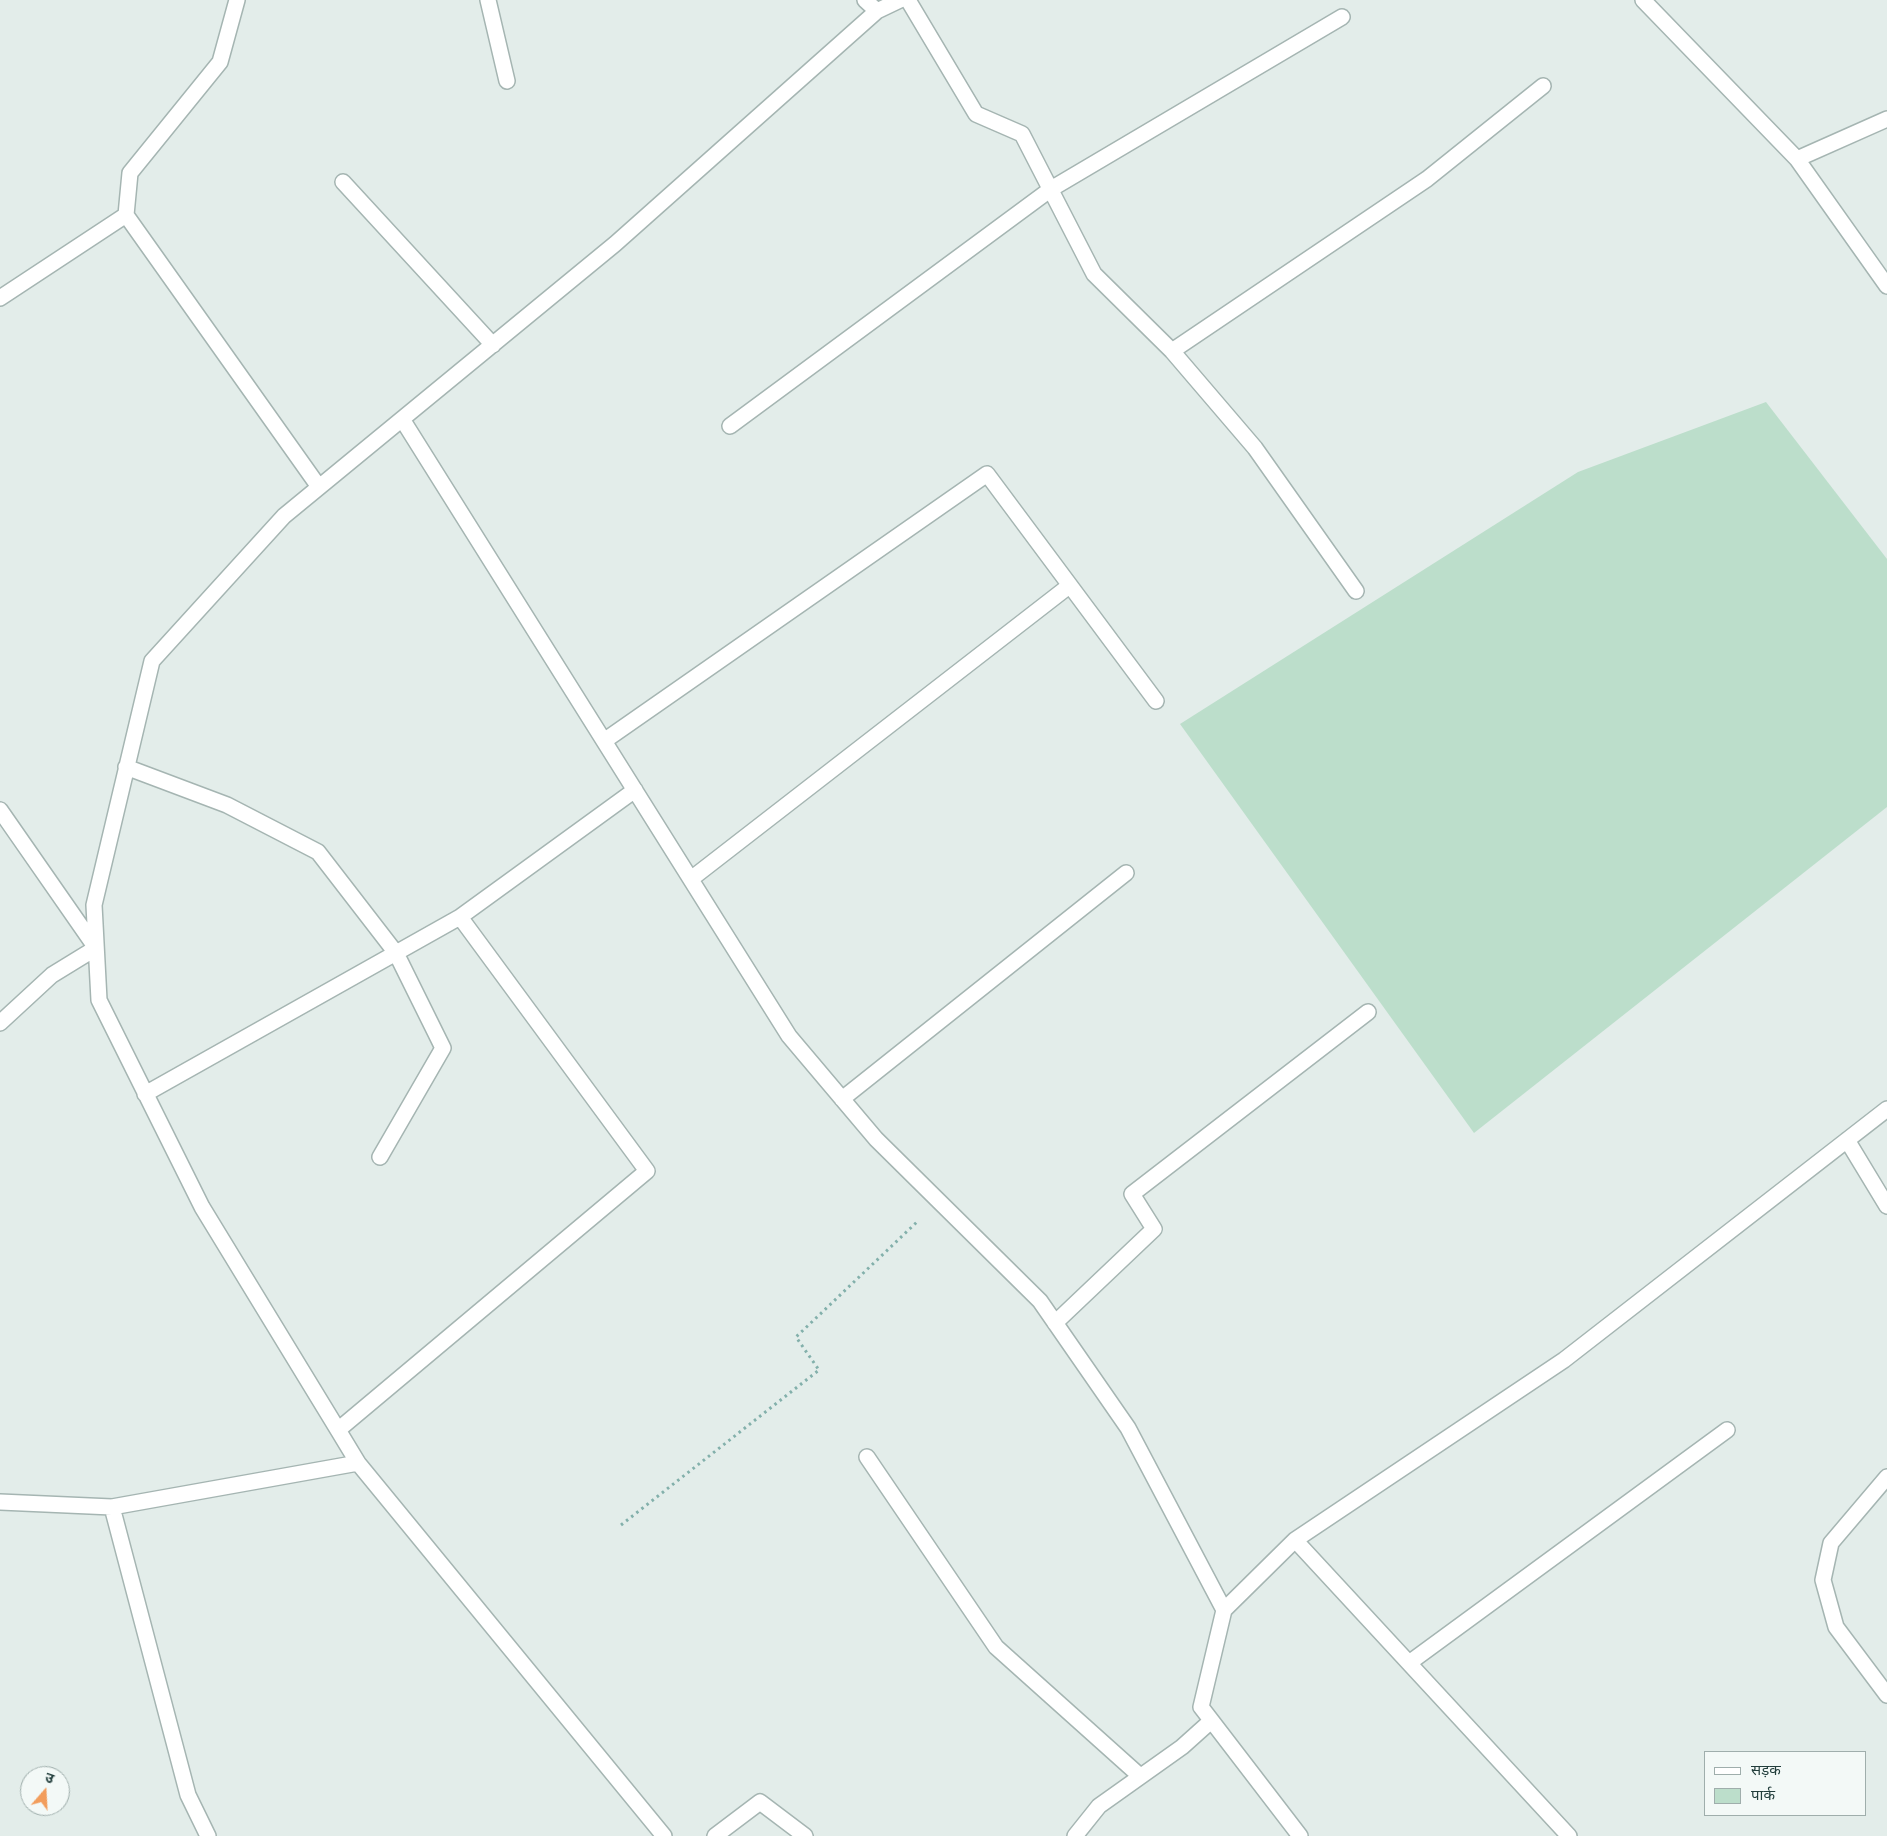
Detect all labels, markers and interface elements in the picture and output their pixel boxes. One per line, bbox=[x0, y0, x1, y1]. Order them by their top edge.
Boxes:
legend bbox=[1704, 1751, 1867, 1816]
text: सड़क bbox=[1751, 1760, 1781, 1778]
north arrow bbox=[20, 1766, 70, 1816]
text: उ bbox=[43, 1768, 56, 1787]
text: पार्क bbox=[1751, 1785, 1775, 1803]

